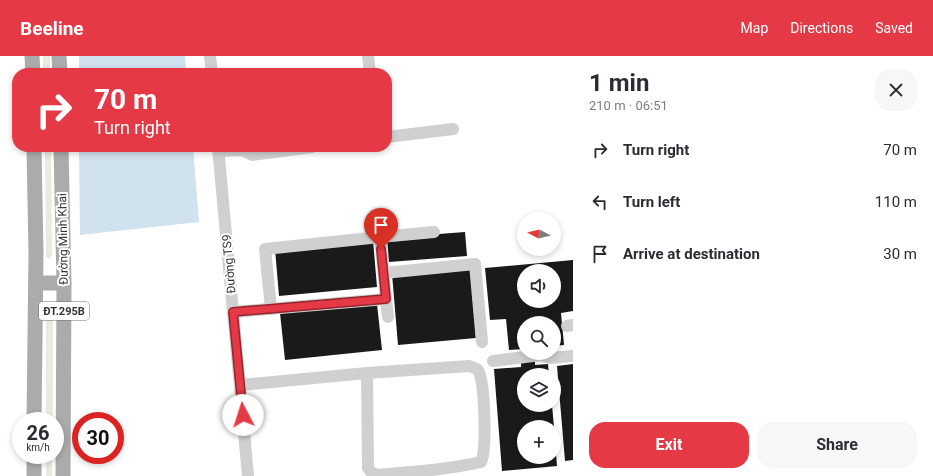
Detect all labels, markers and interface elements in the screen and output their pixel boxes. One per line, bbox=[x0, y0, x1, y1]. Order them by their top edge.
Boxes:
text: Beeline bbox=[20, 17, 84, 40]
text: Map bbox=[741, 20, 768, 36]
text: Directions bbox=[790, 20, 853, 36]
text: Saved bbox=[875, 20, 913, 36]
text: 1 min bbox=[589, 69, 649, 97]
button: close bbox=[875, 69, 917, 111]
text: 70 m bbox=[94, 83, 157, 116]
icon: right bbox=[28, 84, 80, 136]
text: 210 m · 06:51 bbox=[589, 98, 668, 113]
text: Turn right bbox=[94, 117, 171, 138]
icon: right bbox=[589, 139, 611, 161]
text: Turn right bbox=[623, 141, 689, 159]
text: 70 m bbox=[883, 141, 917, 159]
icon: left bbox=[589, 191, 611, 213]
street label: Đường Minh Khai bbox=[55, 193, 71, 285]
text: Turn left bbox=[623, 193, 680, 211]
text: 110 m bbox=[875, 193, 917, 211]
pin bbox=[364, 208, 398, 249]
north arrow bbox=[517, 212, 561, 256]
map controls bbox=[517, 212, 561, 464]
icon: arrive bbox=[370, 214, 392, 236]
street label: Đường TS9 bbox=[219, 234, 239, 294]
icon: arrive bbox=[589, 243, 611, 265]
text: Arrive at destination bbox=[623, 245, 760, 263]
text: 30 m bbox=[883, 245, 917, 263]
button: sound bbox=[517, 264, 561, 308]
road number: ĐT.295B bbox=[39, 302, 89, 320]
button: search bbox=[517, 316, 561, 360]
button: layers bbox=[517, 368, 561, 412]
position arrow bbox=[222, 394, 264, 436]
speed limit sign: 30 bbox=[72, 412, 124, 464]
button: + bbox=[517, 420, 561, 464]
text: 26 bbox=[27, 421, 49, 445]
button: Exit bbox=[589, 422, 749, 468]
button: Share bbox=[757, 422, 917, 468]
text: km/h bbox=[26, 442, 50, 453]

